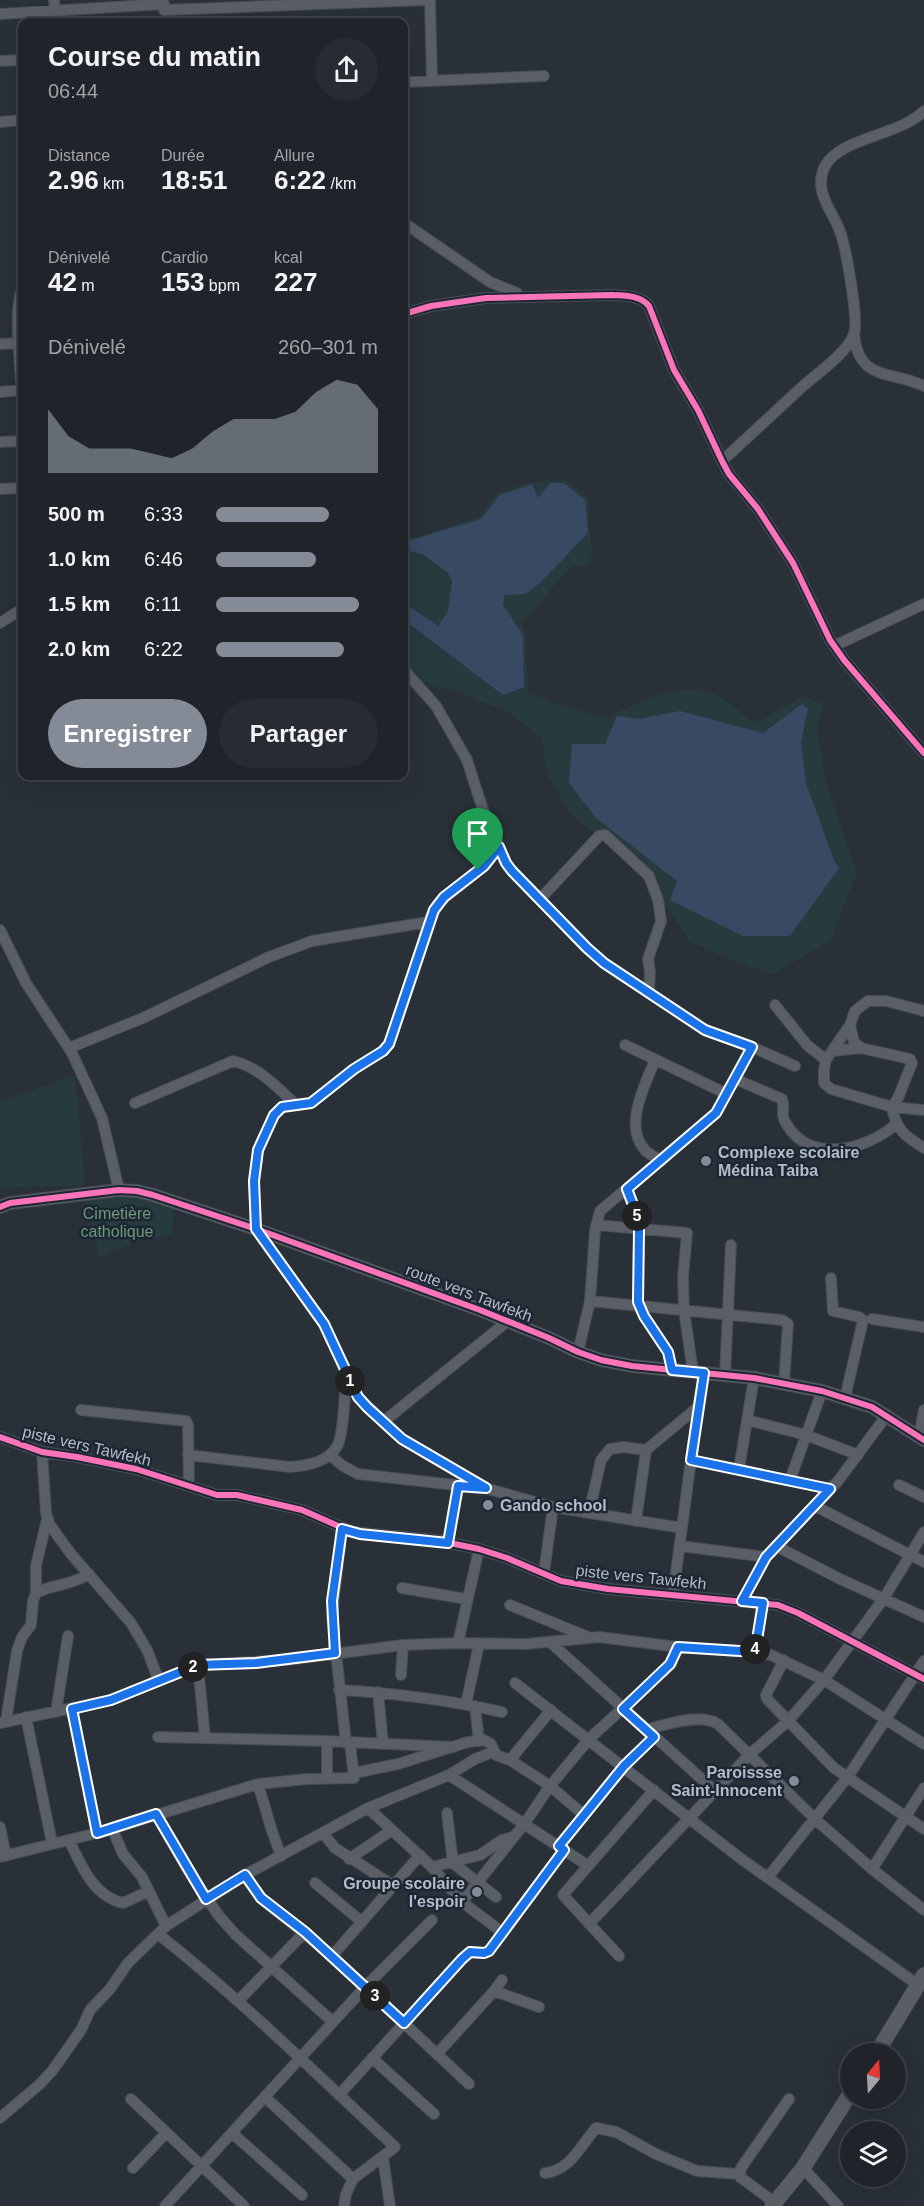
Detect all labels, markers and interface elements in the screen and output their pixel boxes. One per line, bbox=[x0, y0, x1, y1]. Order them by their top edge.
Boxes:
button: share bbox=[315, 38, 378, 101]
text: Course du matin bbox=[48, 42, 261, 72]
text: 06:44 bbox=[48, 80, 98, 102]
text: Distance bbox=[48, 147, 110, 164]
text: Durée bbox=[161, 147, 205, 164]
text: Allure bbox=[274, 147, 315, 164]
text: 2.96 bbox=[48, 165, 99, 195]
text: 18:51 bbox=[161, 165, 228, 195]
text: 6:22 bbox=[274, 165, 326, 195]
text: km bbox=[99, 175, 124, 192]
text: /km bbox=[326, 175, 356, 192]
text: Dénivelé bbox=[48, 249, 110, 266]
text: Cardio bbox=[161, 249, 208, 266]
text: kcal bbox=[274, 249, 302, 266]
text: 42 bbox=[48, 267, 77, 297]
text: 153 bbox=[161, 267, 204, 297]
text: 227 bbox=[274, 267, 317, 297]
text: m bbox=[77, 277, 95, 294]
text: bpm bbox=[204, 277, 240, 294]
text: Dénivelé bbox=[48, 336, 126, 358]
text: 260–301 m bbox=[278, 336, 378, 358]
text: 500 m bbox=[48, 503, 105, 525]
text: 6:33 bbox=[144, 503, 183, 525]
text: 1.0 km bbox=[48, 548, 110, 570]
text: 6:46 bbox=[144, 548, 183, 570]
text: 1.5 km bbox=[48, 593, 110, 615]
text: 6:11 bbox=[144, 593, 181, 615]
text: 2.0 km bbox=[48, 638, 110, 660]
text: 6:22 bbox=[144, 638, 183, 660]
button: Enregistrer bbox=[48, 699, 207, 768]
button: Partager bbox=[219, 699, 378, 768]
pin bbox=[452, 808, 503, 870]
icon: arrive bbox=[461, 817, 494, 850]
place label: Complexe scolaire Médina Taiba bbox=[718, 1144, 860, 1179]
marker: Complexe scolaire Médina Taiba bbox=[699, 1154, 713, 1168]
pin: 5 bbox=[622, 1201, 652, 1231]
park label: Cimetière catholique bbox=[81, 1205, 154, 1240]
text: 5 bbox=[633, 1207, 641, 1224]
street label: route vers Tawfekh bbox=[403, 1261, 535, 1325]
pin: 1 bbox=[335, 1366, 365, 1396]
text: 1 bbox=[346, 1372, 354, 1389]
street label: piste vers Tawfekh bbox=[21, 1423, 153, 1469]
place label: Gando school bbox=[500, 1497, 607, 1514]
marker: Gando school bbox=[481, 1498, 495, 1512]
street label: piste vers Tawfekh bbox=[575, 1562, 707, 1592]
pin: 4 bbox=[740, 1634, 770, 1664]
text: 4 bbox=[751, 1640, 759, 1657]
pin: 2 bbox=[178, 1652, 208, 1682]
text: 2 bbox=[189, 1658, 197, 1675]
place label: Paroissse Saint-Innocent bbox=[671, 1764, 783, 1799]
marker: Paroissse Saint-Innocent bbox=[787, 1774, 801, 1788]
place label: Groupe scolaire l'espoir bbox=[343, 1875, 465, 1910]
marker: Groupe scolaire l'espoir bbox=[470, 1885, 484, 1899]
pin: 3 bbox=[360, 1981, 390, 2011]
text: 3 bbox=[371, 1987, 379, 2004]
north arrow bbox=[840, 2043, 906, 2109]
map controls bbox=[840, 2043, 906, 2187]
button: layers bbox=[840, 2121, 906, 2187]

